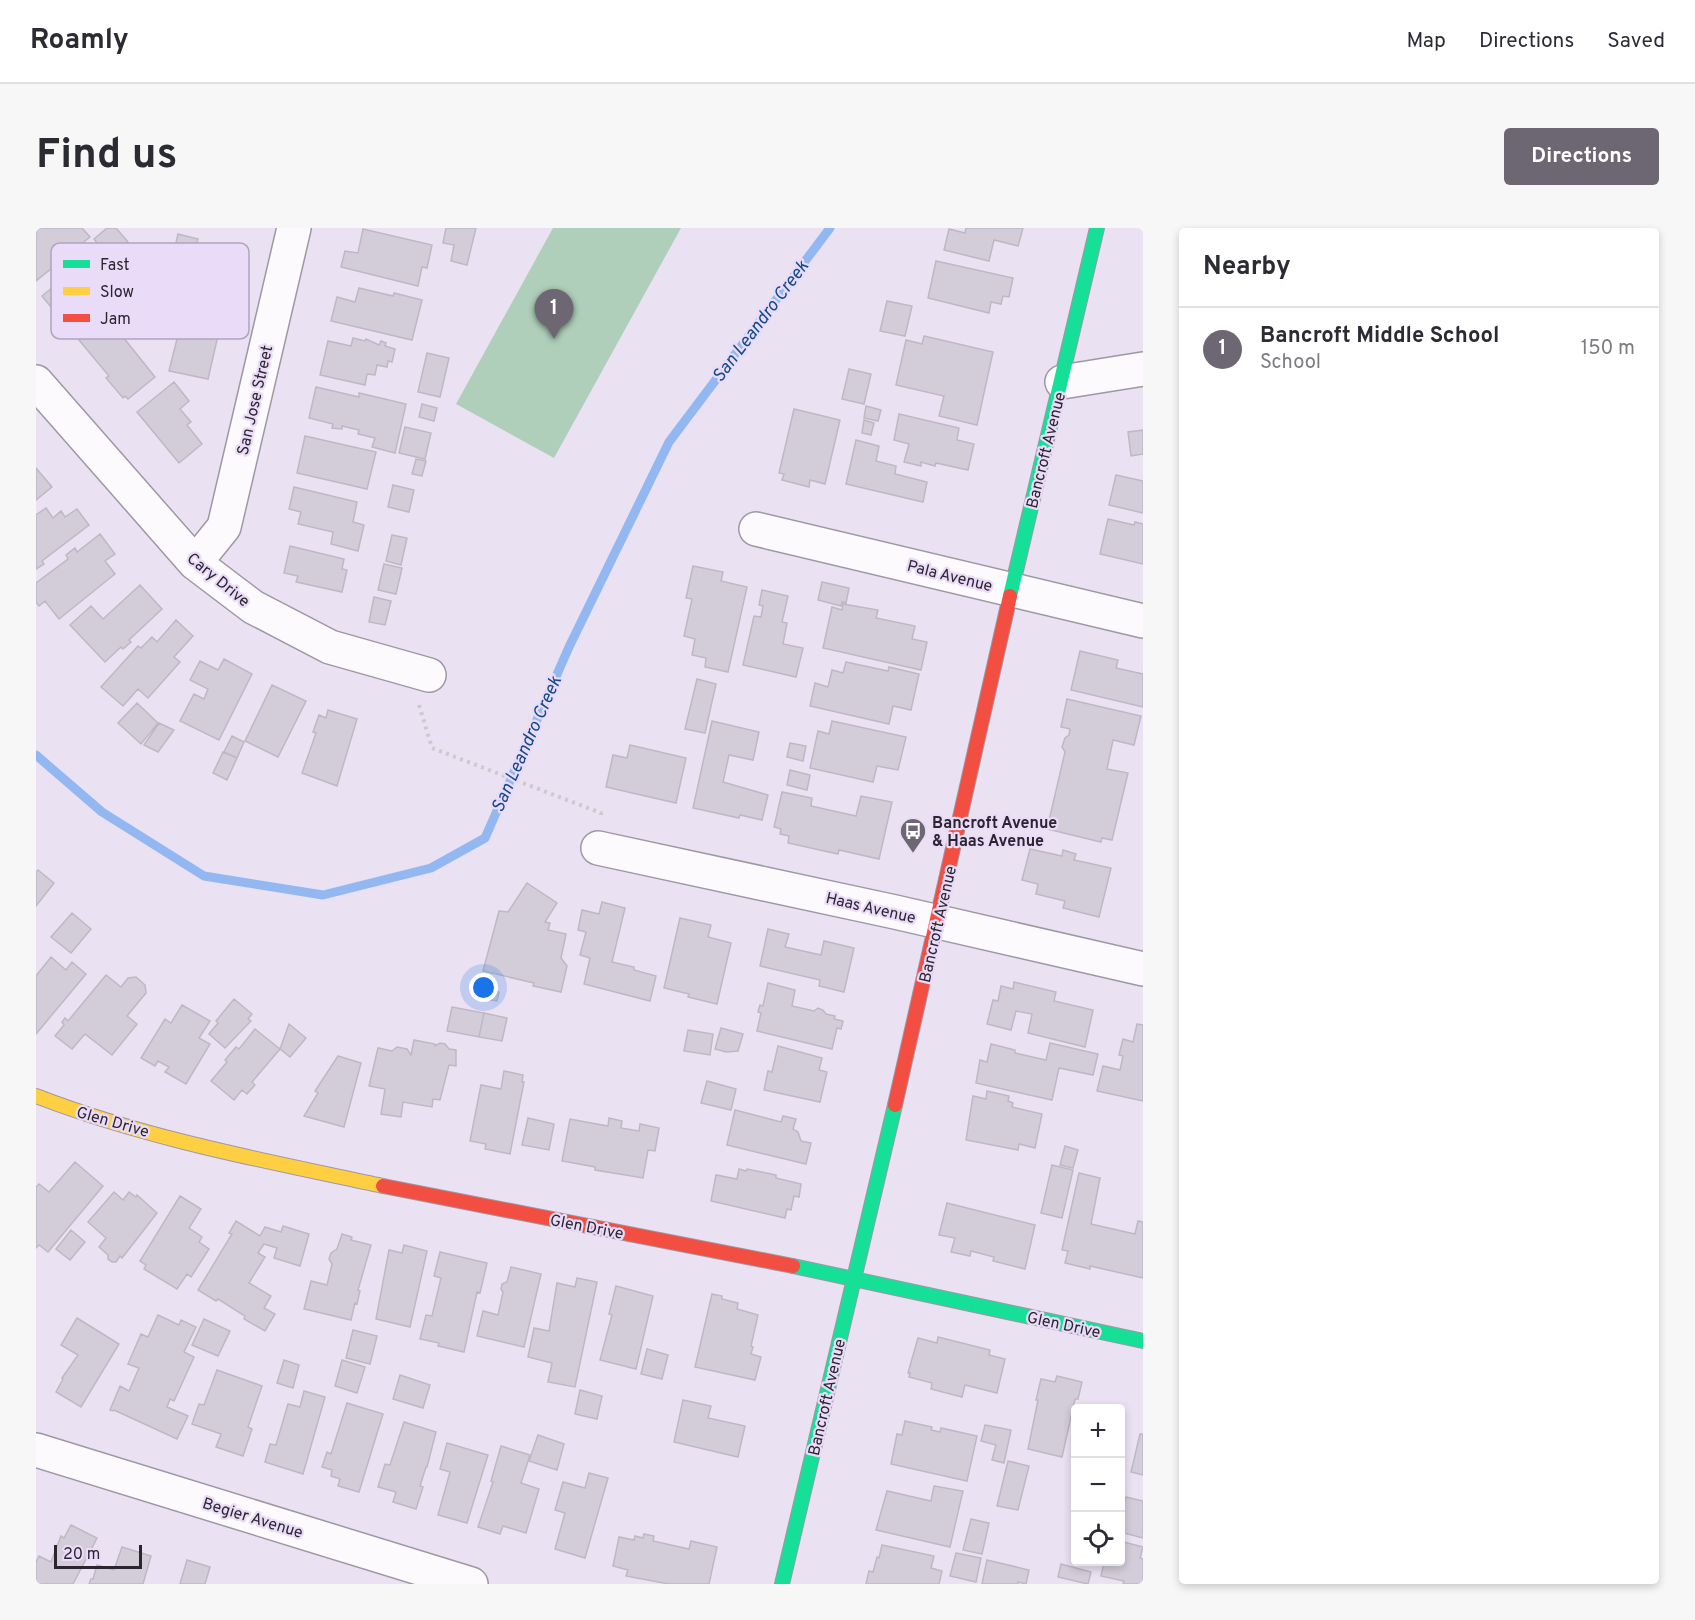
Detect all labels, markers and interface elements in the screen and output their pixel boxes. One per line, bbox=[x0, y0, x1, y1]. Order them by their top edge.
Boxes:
text: Roamly bbox=[30, 23, 129, 59]
text: Map bbox=[1406, 28, 1446, 55]
text: Directions bbox=[1479, 28, 1574, 55]
text: Saved bbox=[1607, 28, 1665, 55]
button: Directions bbox=[1504, 128, 1659, 185]
text: Find us bbox=[36, 130, 177, 183]
legend bbox=[51, 243, 249, 339]
text: Nearby bbox=[1203, 251, 1291, 284]
text: Fast bbox=[100, 256, 130, 276]
water label: San Leandro Creek bbox=[708, 256, 815, 387]
text: Slow bbox=[100, 283, 134, 303]
pin: 1 bbox=[534, 290, 574, 339]
text: Jam bbox=[100, 310, 131, 330]
text: Bancroft Middle School bbox=[1260, 323, 1499, 350]
text: 1 bbox=[1219, 336, 1227, 362]
text: 150 m bbox=[1581, 336, 1635, 362]
street label: San Jose Street bbox=[234, 344, 278, 457]
text: School bbox=[1260, 350, 1321, 376]
street label: Bancroft Avenue bbox=[1023, 390, 1071, 511]
street label: Cary Drive bbox=[182, 549, 253, 612]
street label: Pala Avenue bbox=[905, 557, 994, 597]
water label: San Leandro Creek bbox=[487, 672, 568, 816]
place label: Bancroft Avenue & Haas Avenue bbox=[932, 814, 1057, 852]
bus stop icon: Bancroft Avenue & Haas Avenue bbox=[898, 816, 928, 854]
street label: Bancroft Avenue bbox=[916, 864, 962, 985]
street label: Haas Avenue bbox=[824, 889, 917, 929]
your location bbox=[469, 973, 498, 1002]
street label: Glen Drive bbox=[74, 1103, 151, 1143]
street label: Glen Drive bbox=[548, 1211, 625, 1245]
street label: Glen Drive bbox=[1025, 1308, 1102, 1343]
street label: Bancroft Avenue bbox=[805, 1337, 851, 1458]
map controls bbox=[1071, 1404, 1125, 1566]
button: + bbox=[1071, 1404, 1125, 1458]
button: − bbox=[1071, 1458, 1125, 1512]
street label: Begier Avenue bbox=[200, 1494, 305, 1544]
button: locate bbox=[1071, 1512, 1125, 1566]
scale bar bbox=[54, 1542, 142, 1570]
text: 20 m bbox=[63, 1545, 100, 1565]

